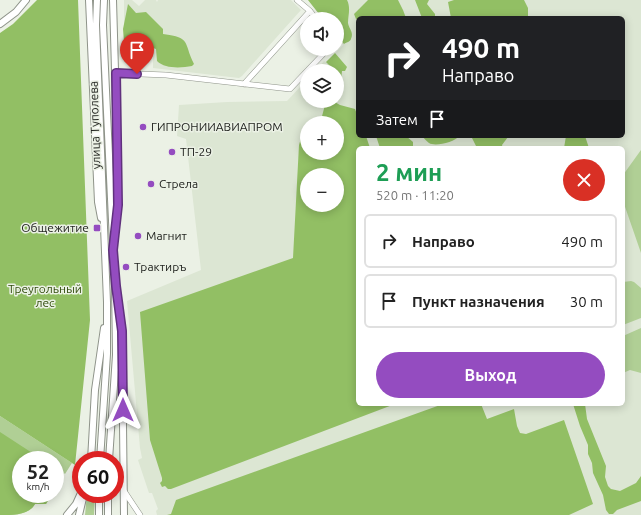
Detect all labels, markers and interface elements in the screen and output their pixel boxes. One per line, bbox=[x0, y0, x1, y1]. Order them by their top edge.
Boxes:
map controls bbox=[300, 12, 344, 212]
button: sound bbox=[300, 12, 344, 56]
icon: right bbox=[376, 32, 428, 84]
text: 490 m bbox=[442, 32, 520, 63]
pin bbox=[120, 33, 154, 74]
icon: arrive bbox=[126, 39, 148, 61]
button: layers bbox=[300, 64, 344, 108]
text: Направо bbox=[442, 65, 514, 85]
street label: улица Туполева bbox=[86, 81, 103, 169]
icon: arrive bbox=[426, 108, 448, 130]
text: Затем bbox=[376, 111, 418, 128]
button: + bbox=[300, 116, 344, 160]
place label: ГИПРОНИИАВИАПРОМ bbox=[151, 120, 283, 133]
marker: ГИПРОНИИАВИАПРОМ bbox=[138, 122, 148, 132]
place label: ТП-29 bbox=[180, 145, 212, 158]
marker: ТП-29 bbox=[167, 147, 177, 157]
text: 2 мин bbox=[376, 159, 442, 186]
button: close bbox=[563, 159, 605, 201]
button: − bbox=[300, 168, 344, 212]
place label: Стрела bbox=[159, 177, 198, 190]
marker: Стрела bbox=[146, 179, 156, 189]
text: 520 m · 11:20 bbox=[376, 188, 454, 202]
place label: Общежитие bbox=[21, 221, 89, 234]
marker: Общежитие bbox=[92, 223, 102, 233]
place label: Магнит bbox=[146, 229, 188, 242]
icon: right bbox=[378, 230, 400, 252]
marker: Магнит bbox=[133, 231, 143, 241]
text: Направо bbox=[412, 233, 475, 250]
text: 490 m bbox=[561, 233, 603, 250]
place label: Трактиръ bbox=[134, 260, 186, 273]
marker: Трактиръ bbox=[121, 262, 131, 272]
park label: Треугольный лес bbox=[8, 282, 82, 309]
icon: arrive bbox=[378, 290, 400, 312]
text: Пункт назначения bbox=[412, 293, 545, 310]
text: 30 m bbox=[570, 293, 603, 310]
button: Выход bbox=[376, 352, 605, 398]
position arrow bbox=[102, 389, 144, 431]
speed limit sign: 60 bbox=[72, 451, 124, 503]
text: 52 bbox=[27, 460, 49, 483]
text: km/h bbox=[26, 481, 50, 492]

